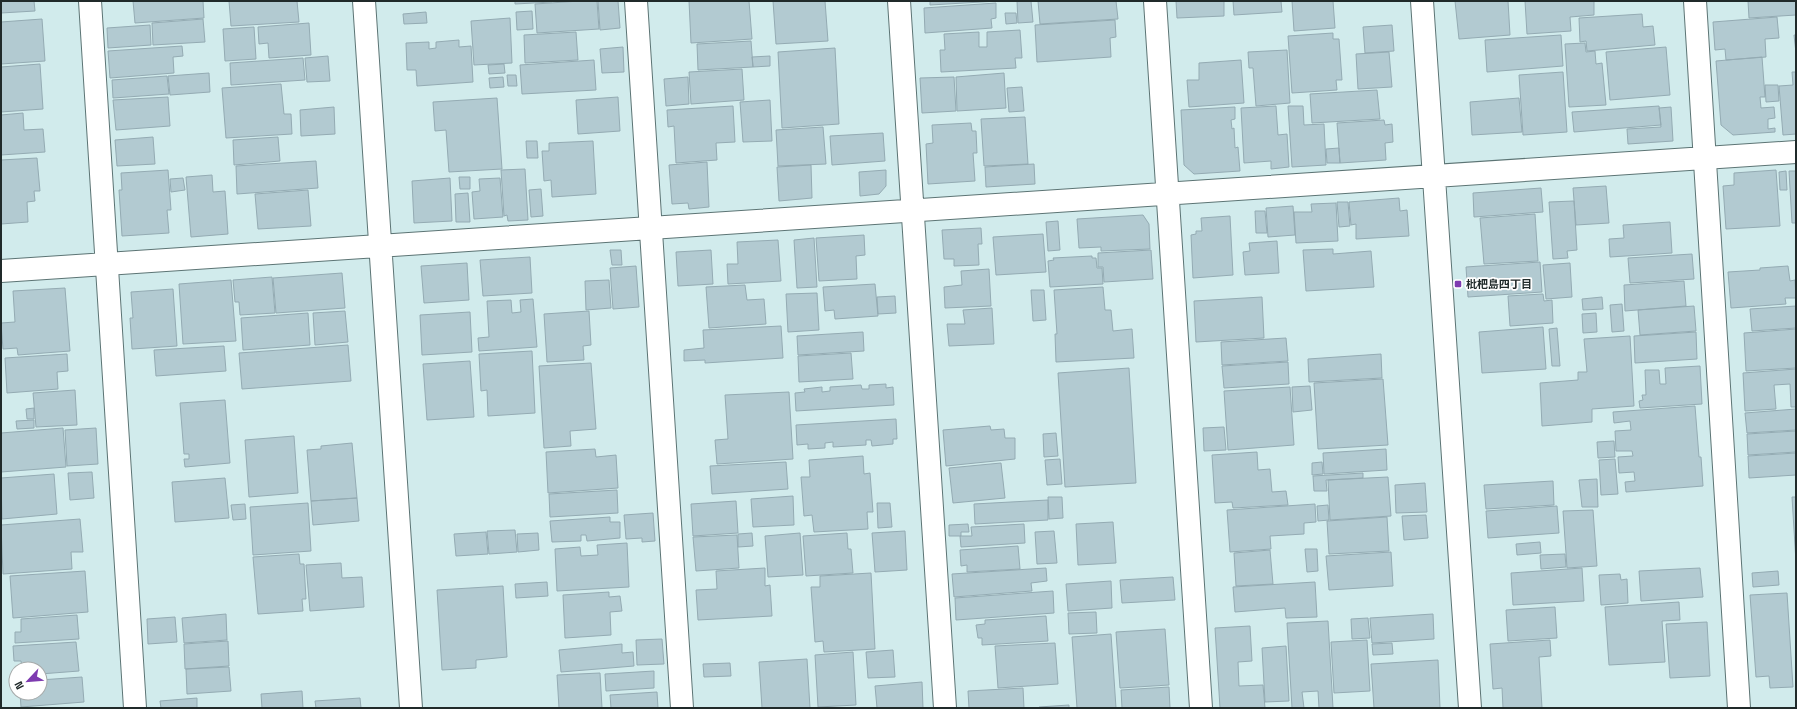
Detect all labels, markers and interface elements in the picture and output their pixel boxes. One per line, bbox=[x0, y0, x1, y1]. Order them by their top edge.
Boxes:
place label: 枇杷島四丁目 bbox=[1466, 277, 1532, 291]
marker: 枇杷島四丁目 bbox=[1453, 279, 1463, 289]
north arrow bbox=[8, 661, 48, 701]
text: N bbox=[11, 679, 27, 692]

